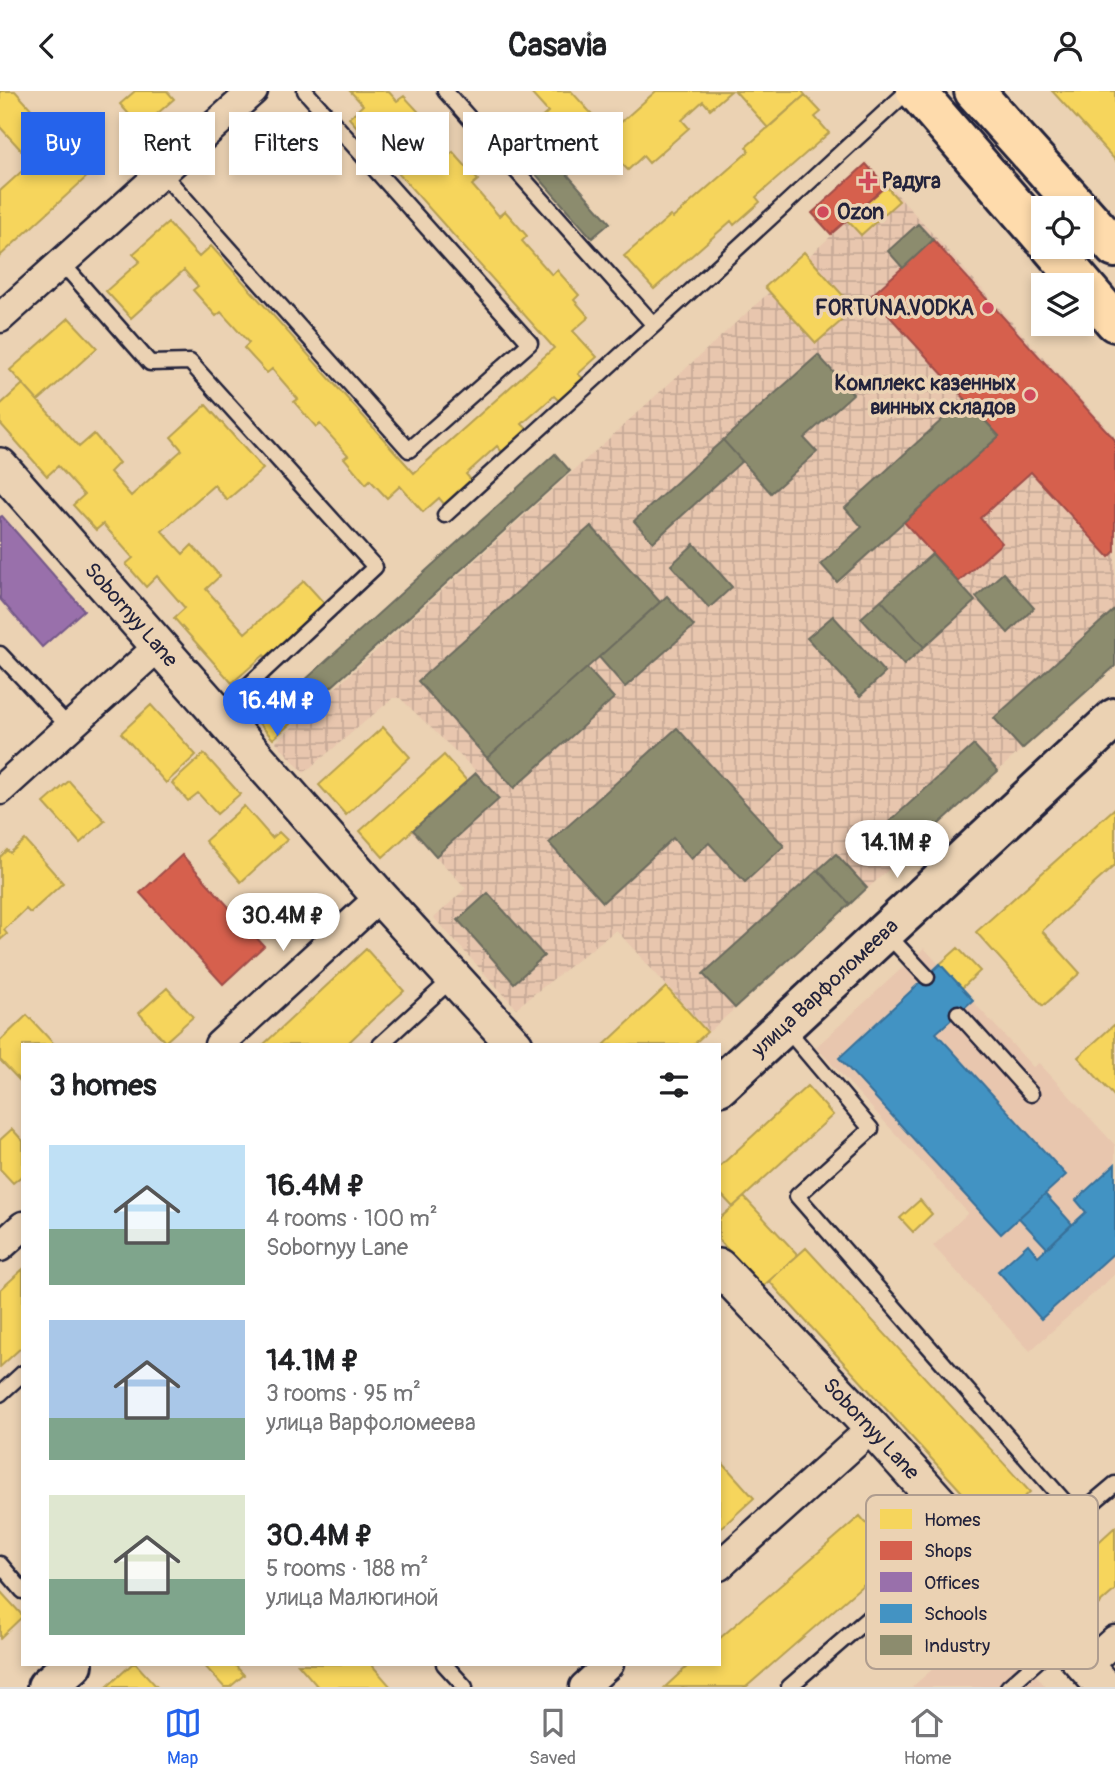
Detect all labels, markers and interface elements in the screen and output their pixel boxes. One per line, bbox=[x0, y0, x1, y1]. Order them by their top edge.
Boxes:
text: Casavia bbox=[508, 26, 607, 66]
icon: back bbox=[28, 27, 66, 65]
icon: person bbox=[1049, 27, 1087, 65]
chip: Buy bbox=[21, 112, 105, 175]
chip: Rent bbox=[119, 112, 215, 175]
chip: Filters bbox=[229, 112, 342, 175]
chip: New bbox=[356, 112, 449, 175]
chip: Apartment bbox=[463, 112, 623, 175]
place label: Радуга bbox=[882, 168, 941, 195]
marker: Радуга bbox=[860, 173, 876, 189]
map controls bbox=[1031, 196, 1094, 336]
button: locate bbox=[1031, 196, 1094, 259]
place label: Ozon bbox=[837, 199, 884, 226]
marker: Ozon bbox=[815, 204, 831, 220]
button: layers bbox=[1031, 273, 1094, 336]
place label: FORTUNA.VODKA bbox=[815, 295, 974, 322]
marker: FORTUNA.VODKA bbox=[980, 300, 996, 316]
place label: Комплекс казенных винных складов bbox=[835, 370, 1016, 421]
marker: Комплекс казенных винных складов bbox=[1022, 387, 1038, 403]
street label: Sobornyy Lane bbox=[78, 557, 184, 673]
pin: 16.4M ₽ bbox=[212, 679, 342, 738]
text: 16.4M ₽ bbox=[239, 686, 315, 715]
pin: 14.1M ₽ bbox=[832, 821, 962, 880]
text: 14.1M ₽ bbox=[861, 828, 933, 857]
pin: 30.4M ₽ bbox=[218, 893, 348, 953]
text: 30.4M ₽ bbox=[242, 901, 324, 930]
street label: улица Варфоломеева bbox=[745, 913, 904, 1064]
icon: filters bbox=[655, 1066, 693, 1104]
text: 3 homes bbox=[49, 1067, 156, 1104]
text: 16.4M ₽ bbox=[266, 1167, 365, 1204]
icon: home bbox=[105, 1173, 189, 1257]
text: 4 rooms · 100 m² bbox=[266, 1204, 438, 1233]
text: Sobornyy Lane bbox=[266, 1233, 408, 1262]
text: 14.1M ₽ bbox=[266, 1342, 360, 1379]
icon: home bbox=[105, 1348, 189, 1432]
street label: Sobornyy Lane bbox=[817, 1372, 926, 1486]
text: 3 rooms · 95 m² bbox=[266, 1379, 421, 1408]
text: улица Варфоломеева bbox=[266, 1408, 476, 1437]
legend bbox=[866, 1495, 1098, 1669]
text: Homes bbox=[924, 1508, 981, 1532]
text: 30.4M ₽ bbox=[266, 1517, 373, 1554]
icon: home bbox=[105, 1523, 189, 1607]
text: Shops bbox=[924, 1539, 972, 1563]
text: 5 rooms · 188 m² bbox=[266, 1554, 428, 1583]
text: Offices bbox=[924, 1571, 980, 1595]
text: улица Малюгиной bbox=[266, 1583, 438, 1612]
text: Schools bbox=[924, 1602, 988, 1626]
text: Industry bbox=[924, 1634, 990, 1658]
tab: Map bbox=[164, 1704, 202, 1770]
tab: Saved bbox=[529, 1704, 576, 1770]
tab: Home bbox=[903, 1704, 951, 1770]

